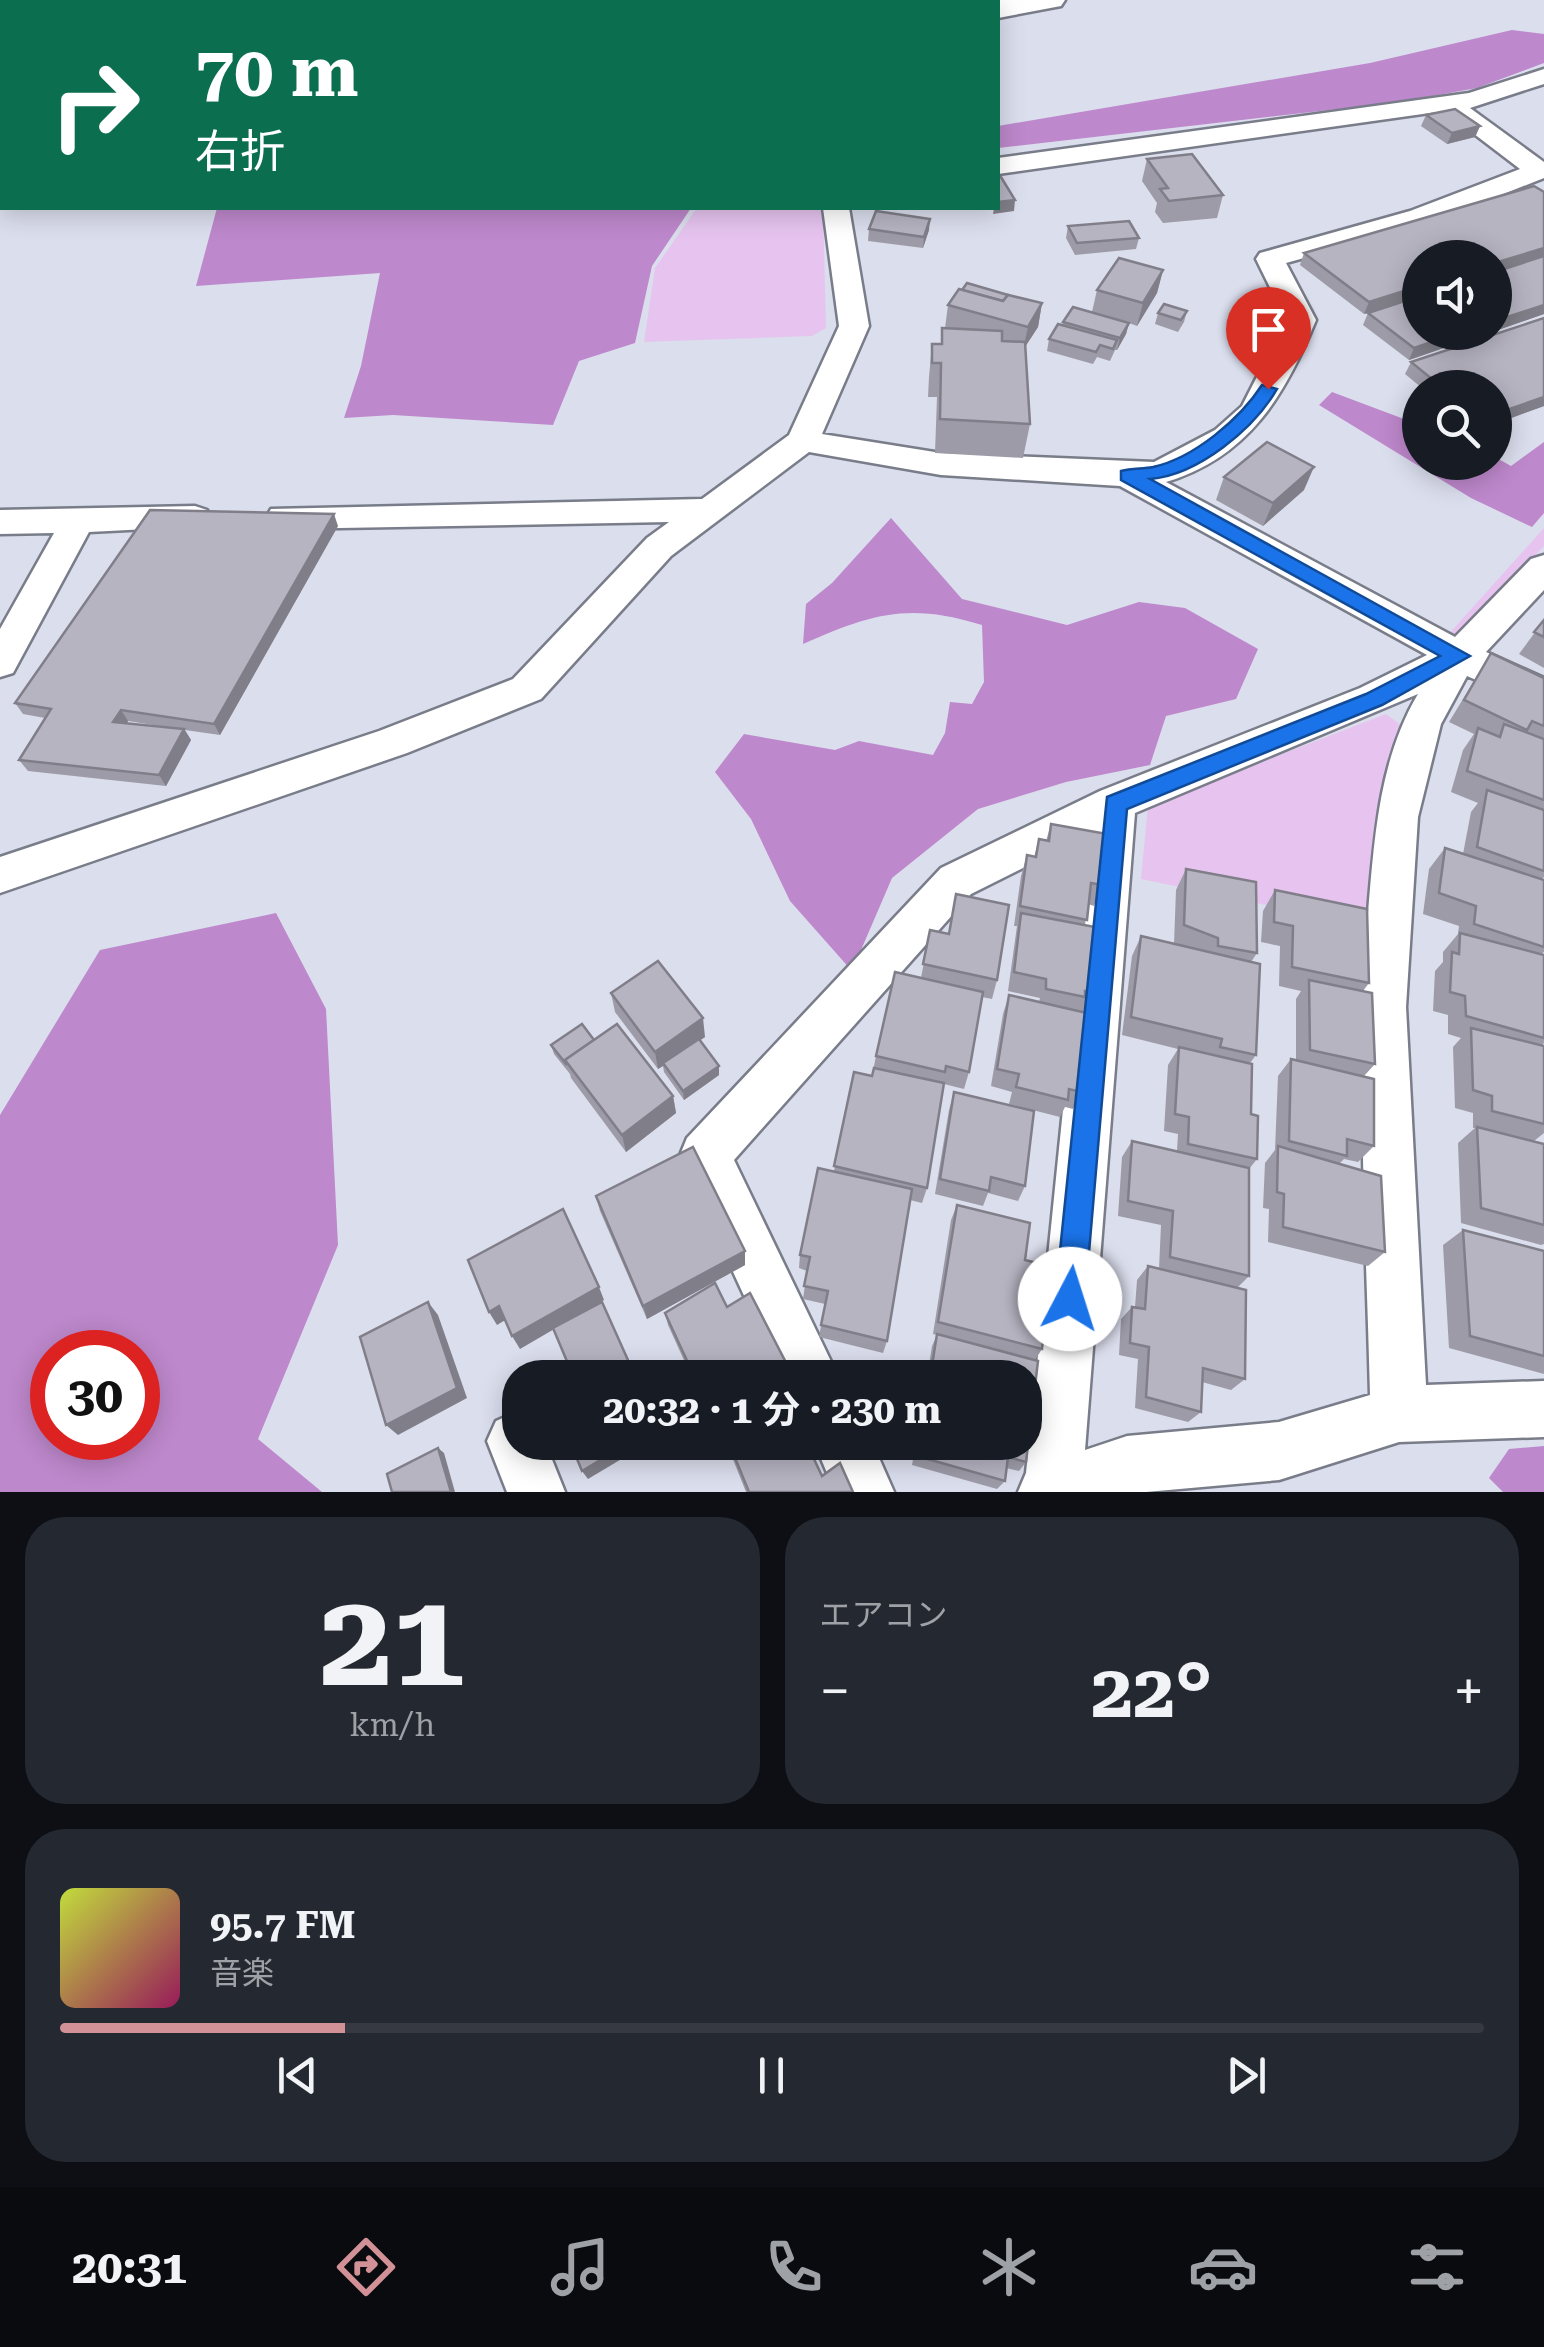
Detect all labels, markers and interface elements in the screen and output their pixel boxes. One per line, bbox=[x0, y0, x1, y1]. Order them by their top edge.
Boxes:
text: 70 m bbox=[195, 31, 359, 113]
icon: right bbox=[30, 40, 160, 170]
text: 右折 bbox=[195, 125, 285, 178]
map controls bbox=[1402, 240, 1512, 480]
button: sound bbox=[1402, 240, 1512, 350]
pin bbox=[1226, 287, 1311, 390]
icon: arrive bbox=[1241, 302, 1296, 357]
button: search bbox=[1402, 370, 1512, 480]
position arrow bbox=[1018, 1247, 1122, 1351]
speed limit sign: 30 bbox=[30, 1330, 160, 1460]
text: 20:32 · 1 分 · 230 m bbox=[603, 1388, 941, 1432]
text: 21 bbox=[319, 1564, 465, 1717]
text: エアコン bbox=[820, 1596, 948, 1634]
text: 22° bbox=[1091, 1647, 1212, 1735]
text: − bbox=[820, 1659, 850, 1723]
text: + bbox=[1453, 1659, 1484, 1723]
text: km/h bbox=[349, 1706, 435, 1744]
text: 95.7 FM bbox=[210, 1903, 356, 1947]
text: 音楽 bbox=[210, 1954, 274, 1992]
icon: previous bbox=[270, 2048, 325, 2103]
icon: pause bbox=[744, 2048, 799, 2103]
icon: next bbox=[1219, 2048, 1274, 2103]
icon: directions bbox=[331, 2232, 401, 2302]
icon: music bbox=[545, 2232, 615, 2302]
icon: phone bbox=[759, 2232, 829, 2302]
icon: climate bbox=[974, 2232, 1044, 2302]
icon: car bbox=[1188, 2232, 1258, 2302]
icon: filters bbox=[1402, 2232, 1472, 2302]
text: 20:31 bbox=[72, 2241, 187, 2294]

